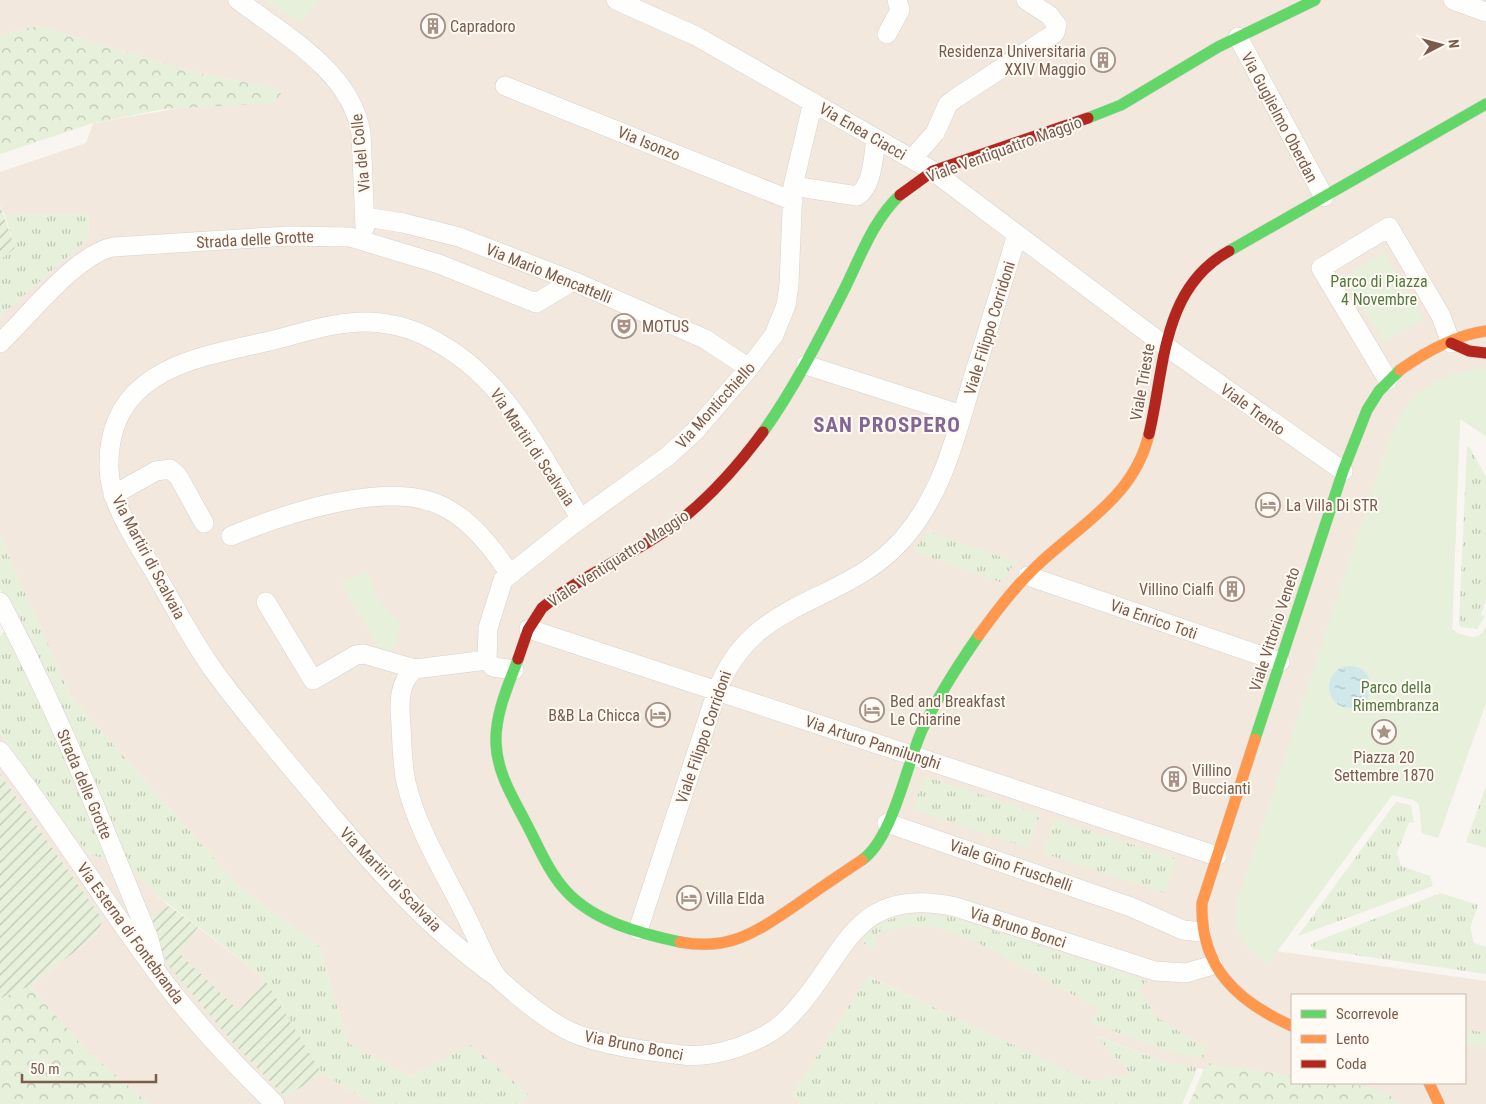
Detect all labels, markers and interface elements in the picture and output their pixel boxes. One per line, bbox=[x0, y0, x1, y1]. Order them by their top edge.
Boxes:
building icon: Capradoro bbox=[420, 13, 446, 39]
place label: Capradoro bbox=[450, 17, 516, 36]
north arrow bbox=[1416, 20, 1466, 70]
text: N bbox=[1446, 39, 1462, 49]
place label: Residenza Universitaria XXIV Maggio bbox=[938, 42, 1086, 79]
building icon: Residenza Universitaria XXIV Maggio bbox=[1090, 47, 1116, 73]
street label: Via Guglielmo Oberdan bbox=[1237, 49, 1322, 185]
street label: Via Enea Ciacci bbox=[816, 99, 910, 164]
street label: Via del Colle bbox=[347, 113, 374, 193]
street label: Viale Ventiquattro Maggio bbox=[924, 113, 1084, 186]
street label: Via Isonzo bbox=[615, 122, 683, 165]
street label: Strada delle Grotte bbox=[196, 227, 314, 252]
street label: Via Mario Mencattelli bbox=[483, 239, 615, 307]
street label: Viale Filippo Corridoni bbox=[960, 259, 1019, 398]
park label: Parco di Piazza 4 Novembre bbox=[1330, 272, 1428, 309]
theatre icon: MOTUS bbox=[611, 313, 637, 339]
place label: MOTUS bbox=[642, 317, 689, 336]
street label: Viale Trieste bbox=[1126, 342, 1159, 422]
street label: Via Monticchiello bbox=[672, 358, 759, 452]
street label: Viale Trento bbox=[1217, 380, 1289, 439]
street label: Via Martiri di Scalvaia bbox=[486, 385, 579, 510]
district label: SAN PROSPERO bbox=[813, 413, 961, 437]
street label: Via Martiri di Scalvaia bbox=[108, 492, 189, 622]
hotel icon: La Villa Di STR bbox=[1255, 492, 1281, 518]
place label: La Villa Di STR bbox=[1286, 496, 1378, 515]
street label: Viale Ventiquattro Maggio bbox=[544, 506, 692, 611]
street label: Viale Vittorio Veneto bbox=[1245, 565, 1304, 694]
building icon: Villino Cialfi bbox=[1219, 576, 1245, 602]
place label: Villino Cialfi bbox=[1139, 580, 1214, 599]
street label: Via Enrico Toti bbox=[1108, 596, 1200, 643]
street label: Viale Filippo Corridoni bbox=[672, 668, 735, 806]
park label: Parco della Rimembranza bbox=[1353, 678, 1439, 715]
place label: Bed and Breakfast Le Chiarine bbox=[890, 692, 1006, 729]
hotel icon: Bed and Breakfast Le Chiarine bbox=[859, 697, 885, 723]
hotel icon: B&B La Chicca bbox=[645, 702, 671, 728]
place label: B&B La Chicca bbox=[548, 706, 640, 725]
street label: Via Arturo Pannilunghi bbox=[803, 712, 943, 773]
place icon: Piazza 20 Settembre 1870 bbox=[1371, 719, 1397, 745]
street label: Strada delle Grotte bbox=[53, 726, 116, 842]
place label: Piazza 20 Settembre 1870 bbox=[1334, 748, 1434, 785]
place label: Villino Buccianti bbox=[1192, 761, 1251, 798]
building icon: Villino Buccianti bbox=[1161, 766, 1187, 792]
street label: Via Martiri di Scalvaia bbox=[336, 823, 445, 935]
street label: Viale Gino Fruschelli bbox=[947, 836, 1075, 895]
street label: Via Esterna di Fontebranda bbox=[73, 859, 188, 1008]
hotel icon: Villa Elda bbox=[676, 885, 702, 911]
place label: Villa Elda bbox=[706, 889, 765, 908]
street label: Via Bruno Bonci bbox=[967, 903, 1069, 952]
legend bbox=[1291, 994, 1466, 1084]
text: Scorrevole bbox=[1336, 1005, 1398, 1023]
street label: Via Bruno Bonci bbox=[583, 1027, 685, 1064]
text: Lento bbox=[1336, 1030, 1369, 1048]
scale bar bbox=[22, 1052, 156, 1084]
text: Coda bbox=[1336, 1055, 1367, 1073]
text: 50 m bbox=[30, 1060, 60, 1078]

